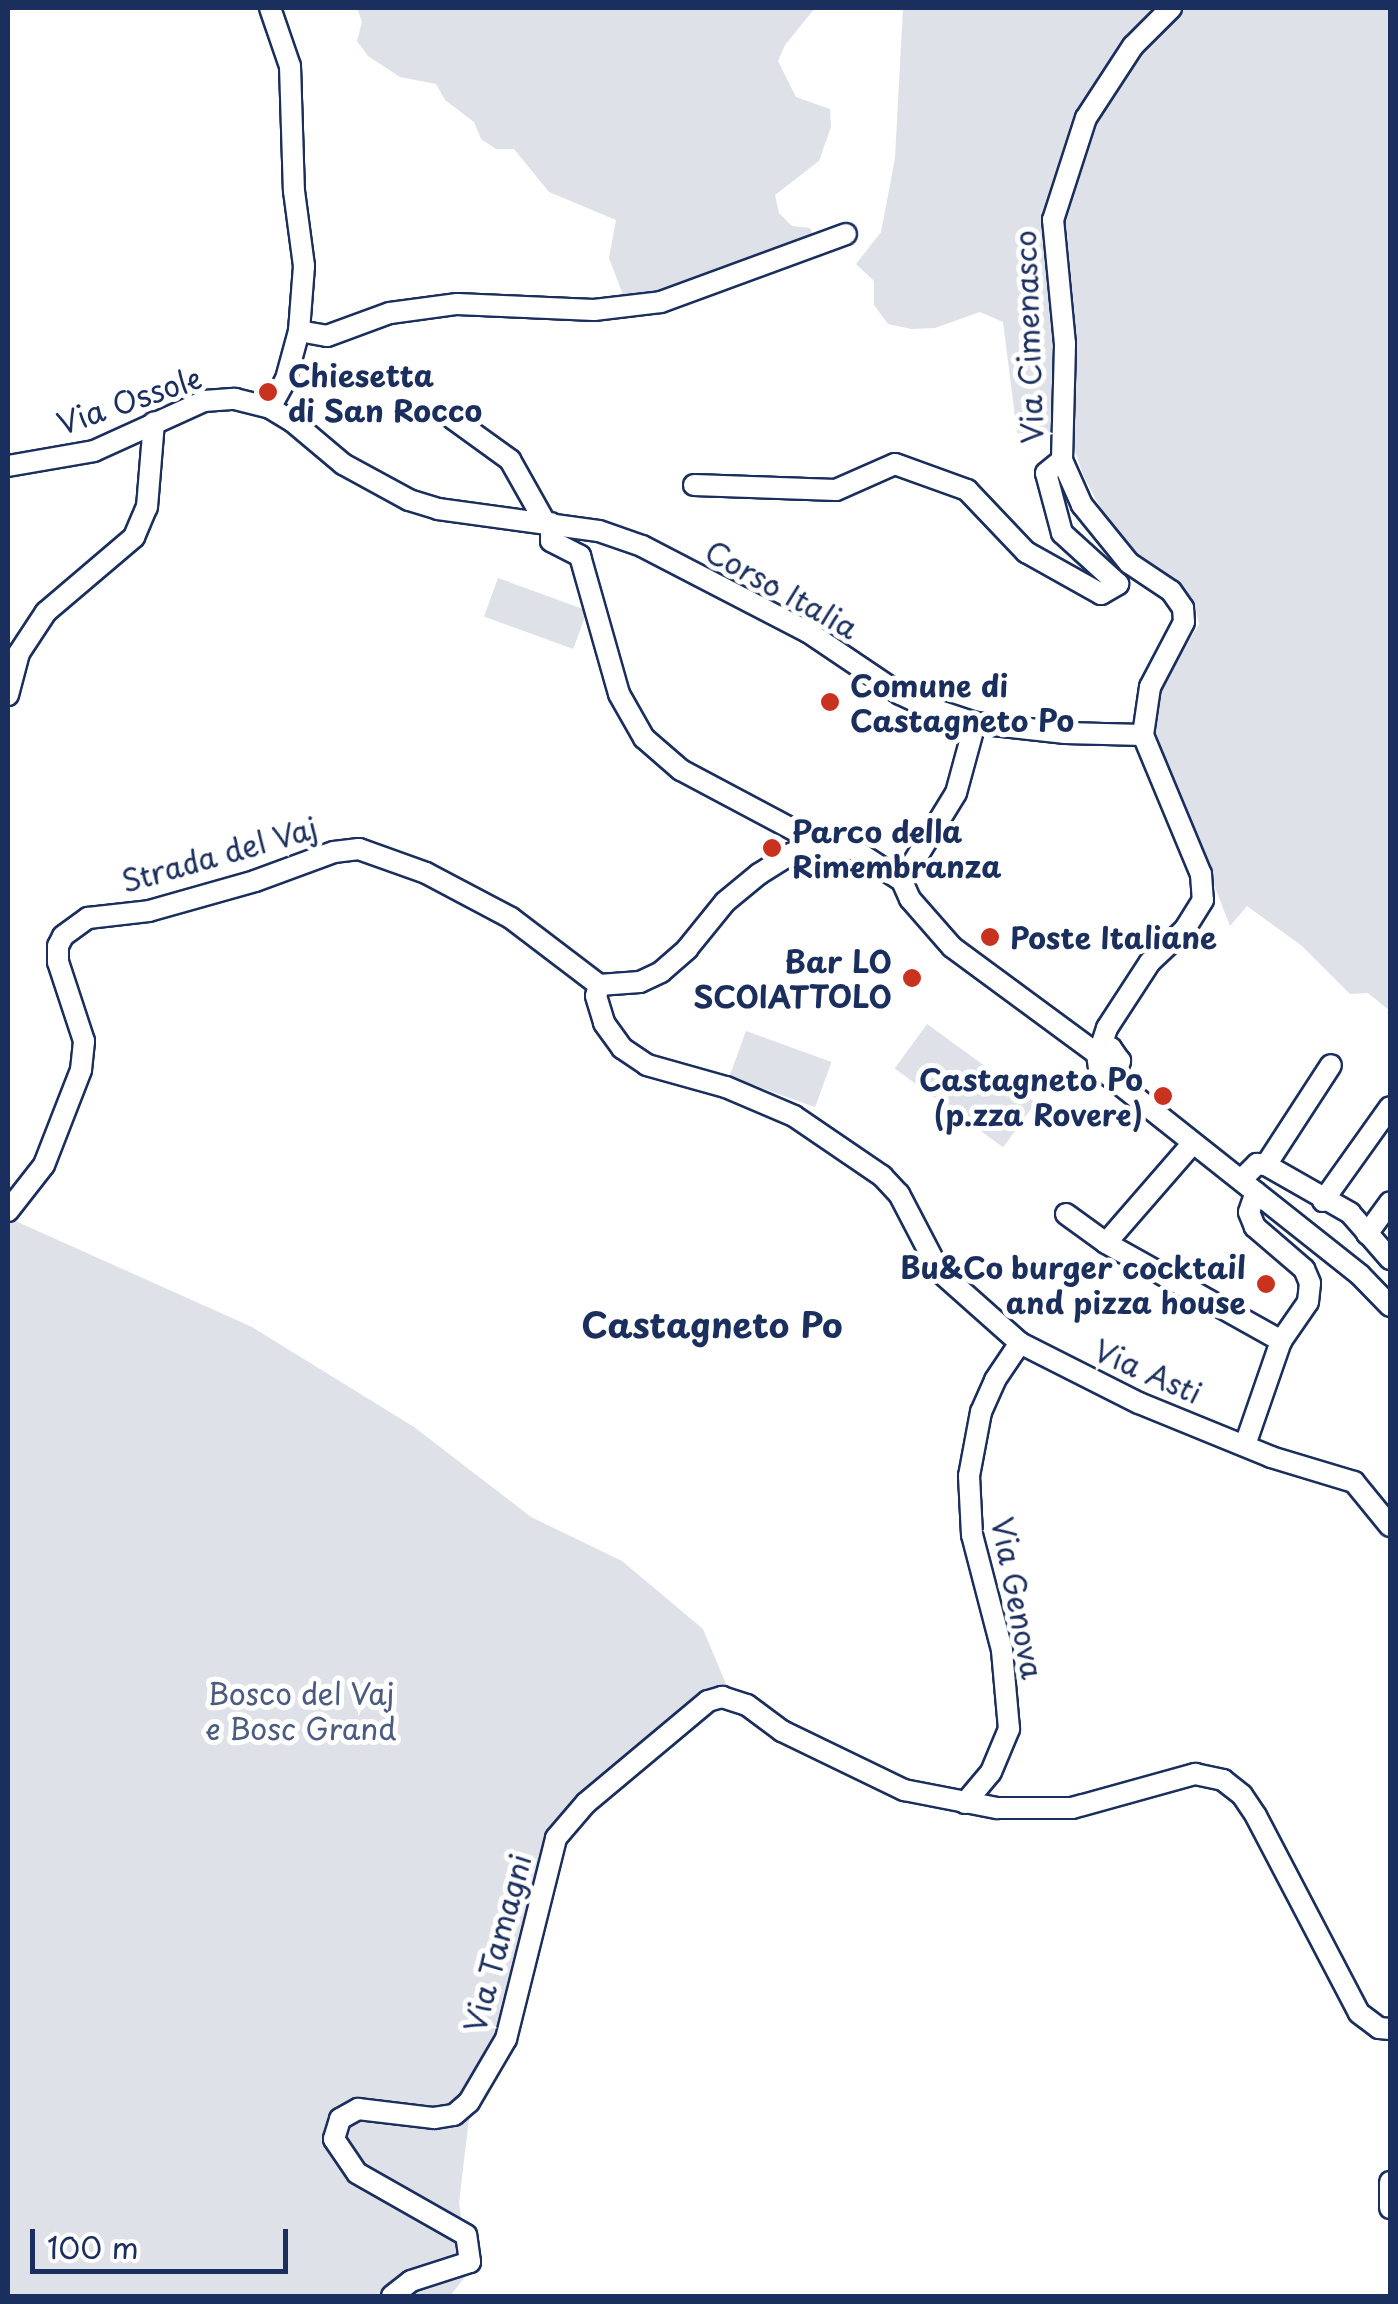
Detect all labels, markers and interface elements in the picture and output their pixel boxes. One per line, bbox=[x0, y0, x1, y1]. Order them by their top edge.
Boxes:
street label: Via Cimenasco bbox=[1006, 231, 1050, 443]
place label: Chiesetta di San Rocco bbox=[288, 357, 481, 428]
street label: Via Ossole bbox=[52, 359, 206, 441]
marker: Chiesetta di San Rocco bbox=[257, 381, 279, 403]
street label: Corso Italia bbox=[700, 533, 864, 645]
place label: Comune di Castagneto Po bbox=[850, 667, 1074, 738]
marker: Comune di Castagneto Po bbox=[819, 691, 841, 713]
street label: Strada del Vaj bbox=[116, 809, 322, 899]
place label: Parco della Rimembranza bbox=[792, 813, 1002, 884]
marker: Parco della Rimembranza bbox=[761, 837, 783, 859]
place label: Poste Italiane bbox=[1010, 919, 1218, 955]
marker: Poste Italiane bbox=[979, 926, 1001, 948]
place label: Bar LO SCOIATTOLO bbox=[693, 943, 892, 1014]
marker: Bar LO SCOIATTOLO bbox=[901, 967, 923, 989]
place label: Castagneto Po (p.zza Rovere) bbox=[919, 1061, 1143, 1132]
marker: Castagneto Po (p.zza Rovere) bbox=[1152, 1085, 1174, 1107]
place label: Bu&Co burger cocktail and pizza house bbox=[901, 1249, 1246, 1320]
marker: Bu&Co burger cocktail and pizza house bbox=[1255, 1273, 1277, 1295]
district label: Castagneto Po bbox=[582, 1303, 842, 1345]
street label: Via Asti bbox=[1089, 1331, 1207, 1411]
street label: Via Genova bbox=[984, 1513, 1052, 1683]
park label: Bosco del Vaj e Bosc Grand bbox=[204, 1675, 398, 1746]
street label: Via Tamagni bbox=[456, 1850, 538, 2036]
scale bar bbox=[35, 2209, 292, 2271]
text: 100 m bbox=[47, 2224, 139, 2269]

